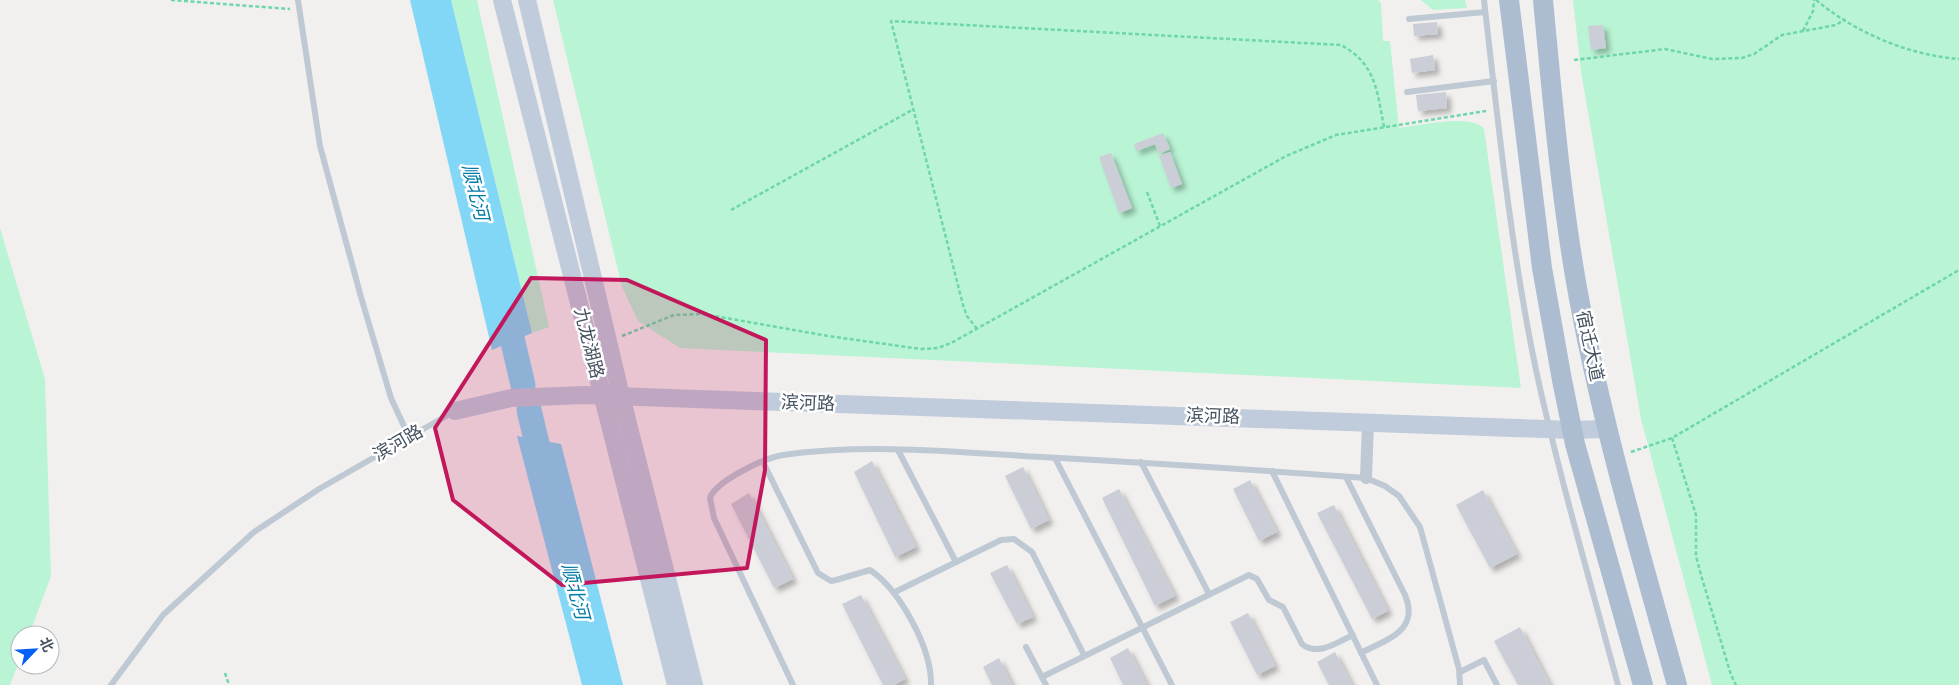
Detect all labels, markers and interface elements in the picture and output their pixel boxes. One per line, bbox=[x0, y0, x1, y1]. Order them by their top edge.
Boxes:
water label: 顺北河 bbox=[457, 161, 496, 226]
street label: 九龙湖路 bbox=[570, 305, 609, 381]
street label: 宿迁大道 bbox=[1572, 308, 1609, 384]
street label: 滨河路 bbox=[781, 390, 835, 415]
street label: 滨河路 bbox=[1186, 403, 1240, 428]
street label: 滨河路 bbox=[369, 419, 427, 466]
water label: 顺北河 bbox=[557, 560, 596, 625]
north arrow bbox=[10, 625, 60, 675]
text: 北 bbox=[36, 634, 58, 655]

